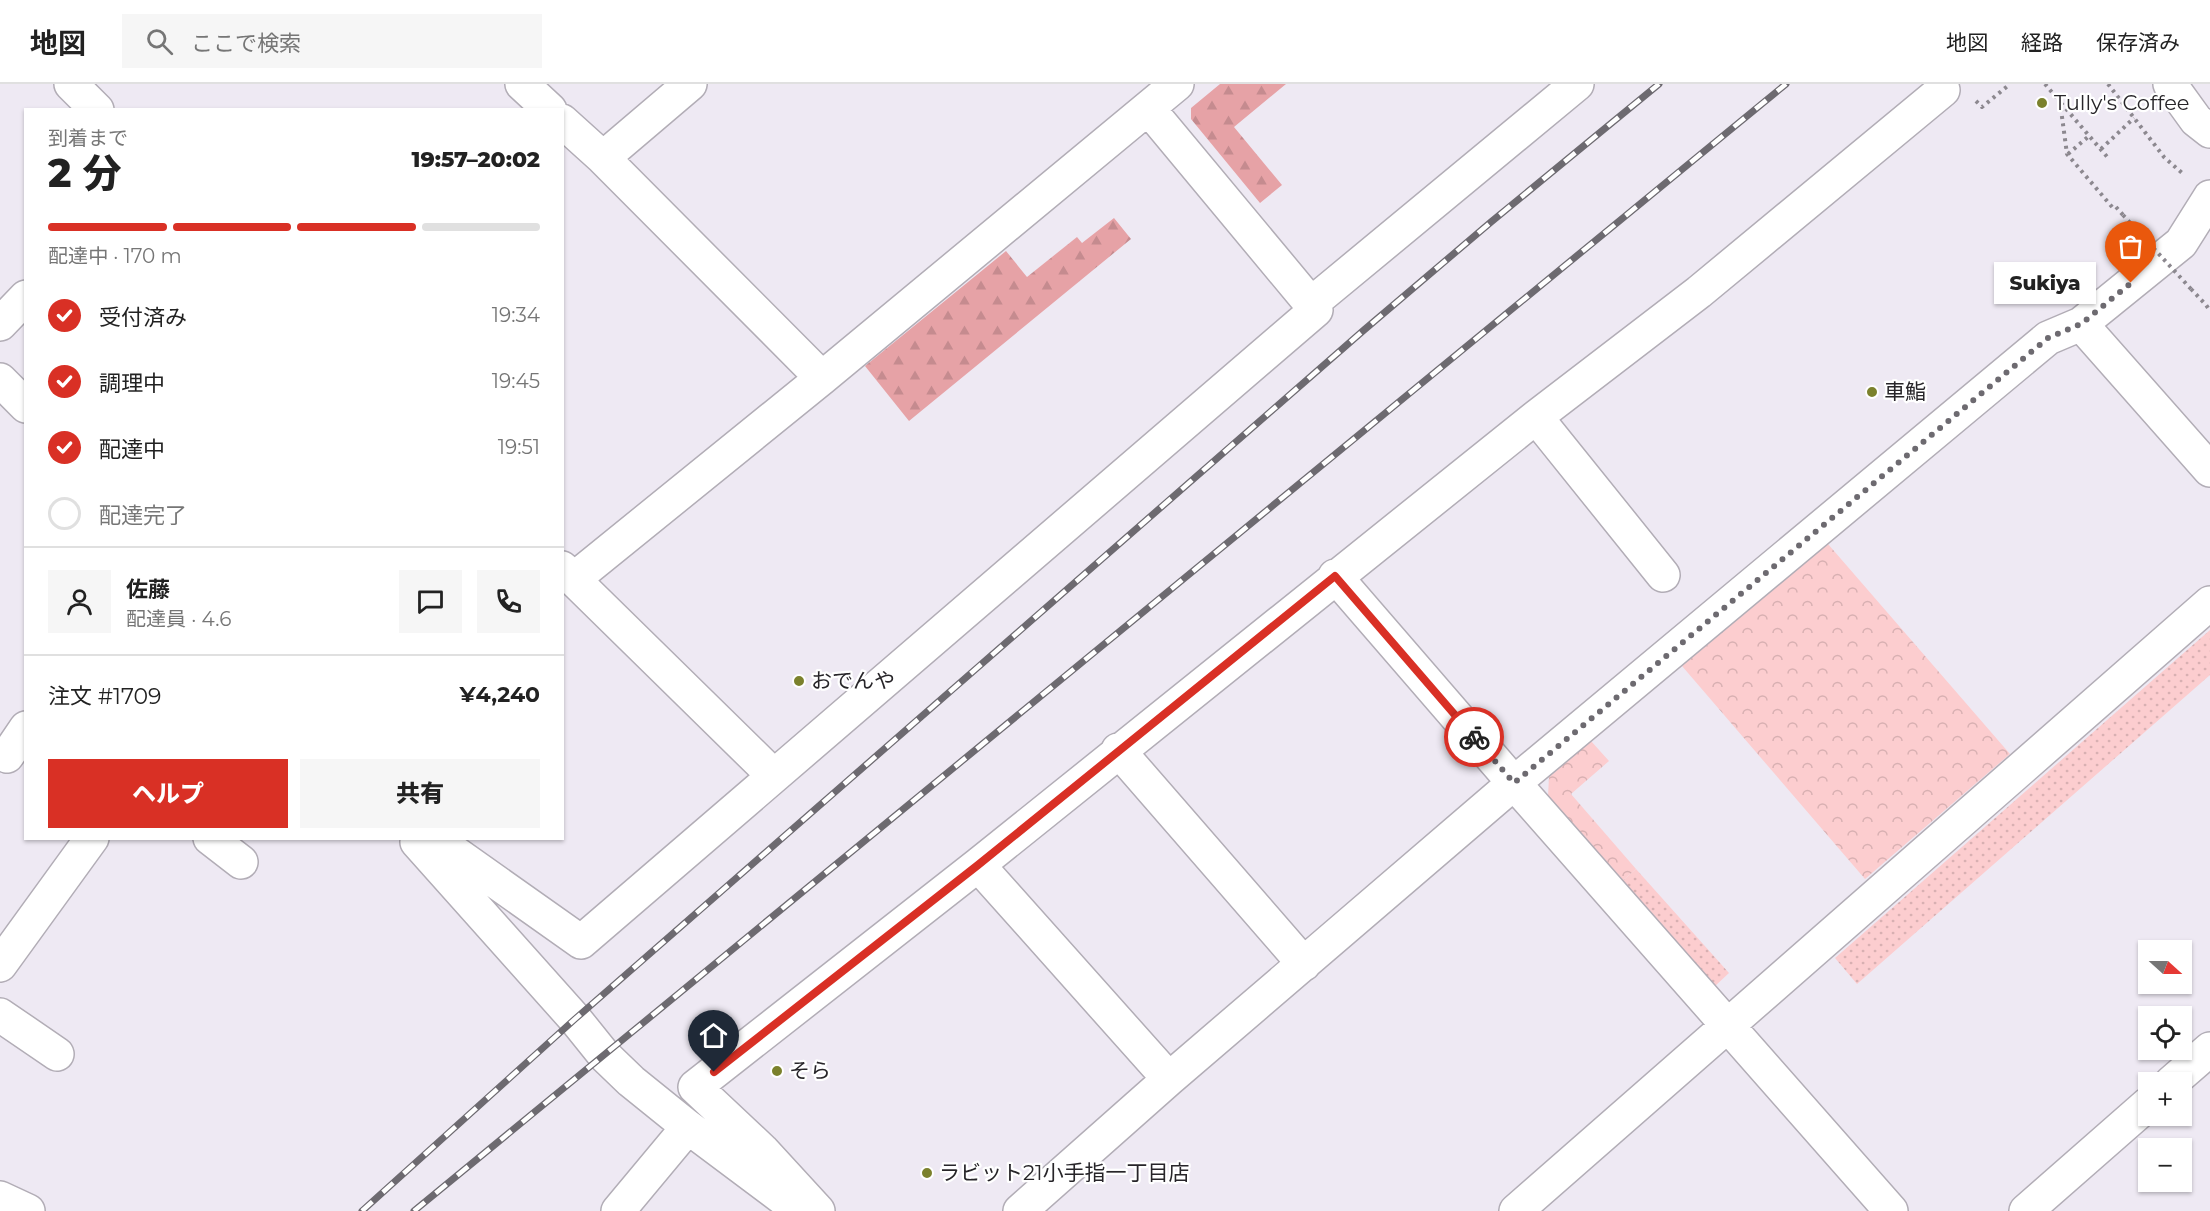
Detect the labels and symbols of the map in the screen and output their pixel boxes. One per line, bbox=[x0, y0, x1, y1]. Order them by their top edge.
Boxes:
place label: Tully's Coffee bbox=[2054, 90, 2190, 115]
marker: Tully's Coffee bbox=[2035, 96, 2049, 110]
pin bbox=[2105, 221, 2156, 283]
callout: Sukiya bbox=[1993, 262, 2095, 304]
place label: 車鮨 bbox=[1884, 379, 1926, 404]
marker: 車鮨 bbox=[1865, 385, 1879, 399]
place label: おでんや bbox=[811, 668, 895, 693]
marker: おでんや bbox=[792, 674, 806, 688]
courier bbox=[1444, 707, 1504, 767]
north arrow bbox=[2138, 940, 2192, 994]
pin bbox=[688, 1010, 739, 1072]
place label: そら bbox=[789, 1058, 831, 1083]
marker: そら bbox=[770, 1064, 784, 1078]
place label: ラビット21小手指一丁目店 bbox=[939, 1160, 1190, 1185]
marker: ラビット21小手指一丁目店 bbox=[920, 1166, 934, 1180]

